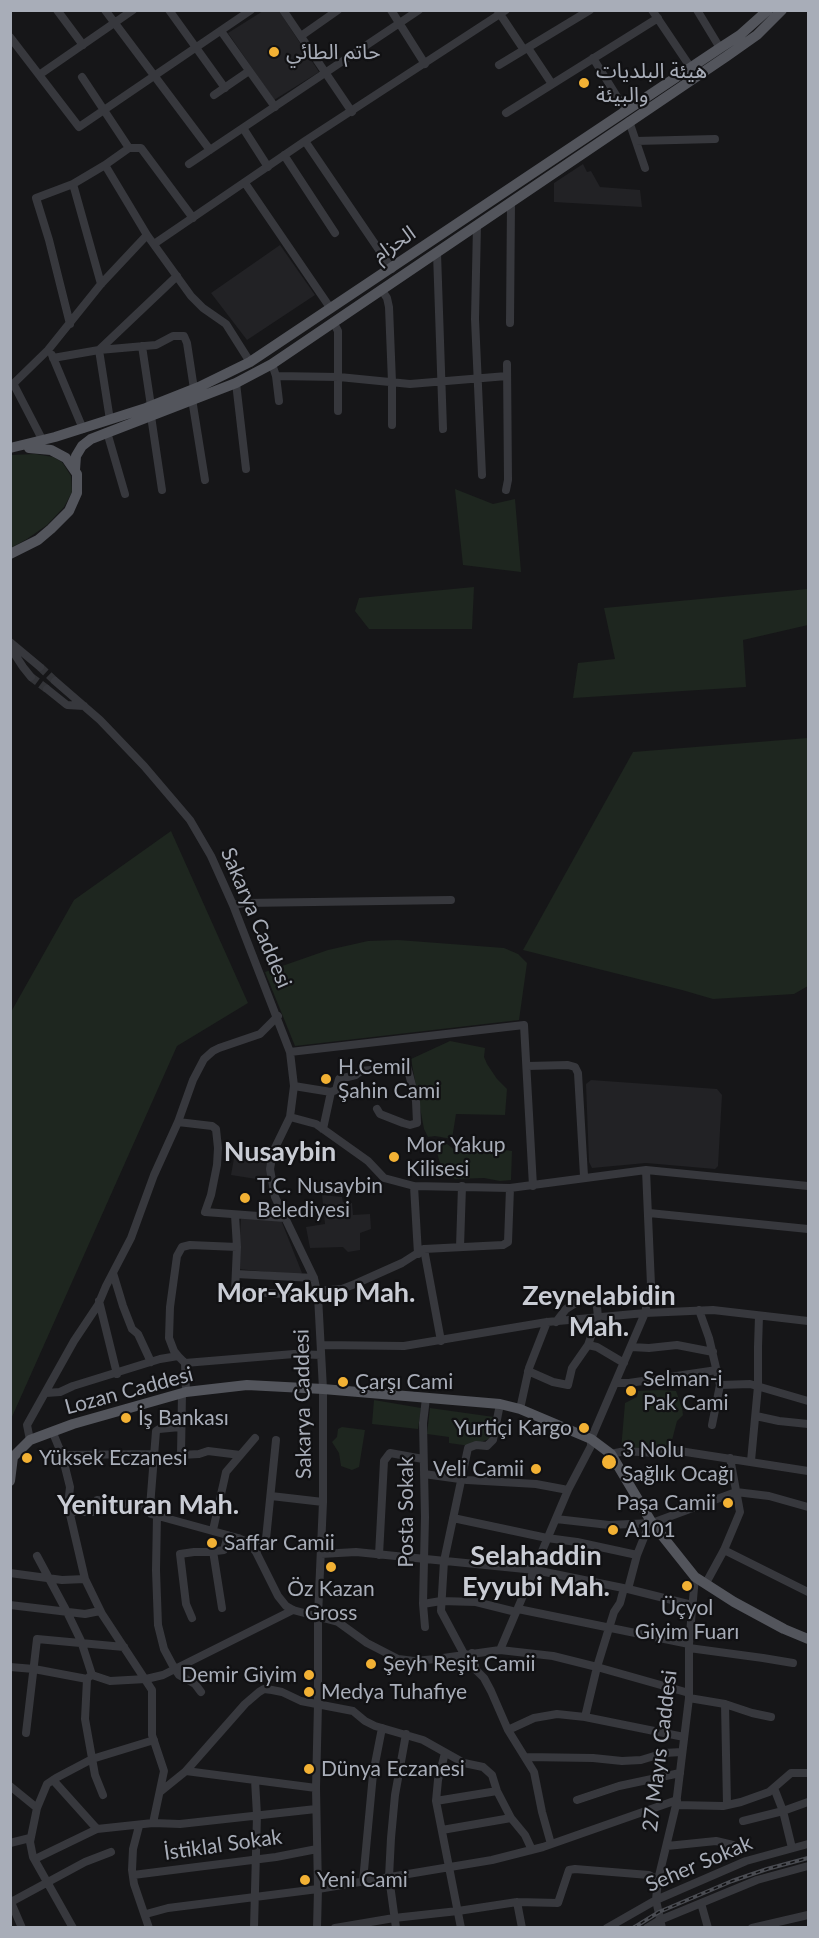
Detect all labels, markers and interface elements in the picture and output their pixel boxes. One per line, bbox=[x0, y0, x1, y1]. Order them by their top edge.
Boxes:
place label: حاتم الطائي bbox=[286, 39, 381, 65]
marker: حاتم الطائي bbox=[267, 45, 281, 59]
place label: هيئة البلديات والبيئة bbox=[596, 58, 707, 108]
marker: هيئة البلديات والبيئة bbox=[577, 76, 591, 90]
street label: الحزام bbox=[368, 220, 420, 268]
street label: Sakarya Caddesi bbox=[215, 844, 297, 992]
place label: H.Cemil Şahin Cami bbox=[338, 1054, 440, 1104]
marker: H.Cemil Şahin Cami bbox=[319, 1072, 333, 1086]
place label: Mor Yakup Kilisesi bbox=[406, 1132, 505, 1182]
district label: Nusaybin bbox=[224, 1136, 336, 1168]
marker: Mor Yakup Kilisesi bbox=[387, 1150, 401, 1164]
place label: T.C. Nusaybin Belediyesi bbox=[257, 1173, 383, 1223]
marker: T.C. Nusaybin Belediyesi bbox=[238, 1191, 252, 1205]
district label: Mor-Yakup Mah. bbox=[217, 1277, 415, 1309]
district label: Zeynelabidin Mah. bbox=[522, 1280, 676, 1343]
street label: Sakarya Caddesi bbox=[289, 1329, 317, 1479]
street label: Lozan Caddesi bbox=[62, 1362, 196, 1420]
place label: Selman-i Pak Cami bbox=[643, 1366, 729, 1416]
place label: Çarşı Cami bbox=[355, 1369, 453, 1395]
marker: Çarşı Cami bbox=[336, 1375, 350, 1389]
marker: Selman-i Pak Cami bbox=[624, 1384, 638, 1398]
place label: İş Bankası bbox=[138, 1405, 229, 1431]
marker: İş Bankası bbox=[119, 1411, 133, 1425]
place label: Yurtiçi Kargo bbox=[454, 1415, 572, 1441]
marker: Yurtiçi Kargo bbox=[577, 1421, 591, 1435]
place label: 3 Nolu Sağlık Ocağı bbox=[622, 1437, 734, 1487]
place label: Yüksek Eczanesi bbox=[39, 1445, 187, 1471]
marker: Yüksek Eczanesi bbox=[20, 1451, 34, 1465]
marker: 3 Nolu Sağlık Ocağı bbox=[600, 1453, 618, 1471]
street label: Posta Sokak bbox=[393, 1456, 419, 1568]
place label: Veli Camii bbox=[433, 1456, 524, 1482]
marker: Veli Camii bbox=[529, 1462, 543, 1476]
district label: Yenituran Mah. bbox=[57, 1489, 239, 1521]
place label: Paşa Camii bbox=[617, 1490, 716, 1516]
marker: Paşa Camii bbox=[721, 1496, 735, 1510]
place label: A101 bbox=[625, 1517, 676, 1543]
marker: A101 bbox=[606, 1523, 620, 1537]
place label: Saffar Camii bbox=[224, 1530, 335, 1556]
marker: Saffar Camii bbox=[205, 1536, 219, 1550]
district label: Selahaddin Eyyubi Mah. bbox=[462, 1540, 610, 1603]
marker: Öz Kazan Gross bbox=[324, 1560, 338, 1574]
place label: Öz Kazan Gross bbox=[287, 1576, 375, 1626]
marker: Üçyol Giyim Fuarı bbox=[680, 1579, 694, 1593]
place label: Üçyol Giyim Fuarı bbox=[635, 1595, 739, 1645]
place label: Şeyh Reşit Camii bbox=[383, 1651, 535, 1677]
marker: Şeyh Reşit Camii bbox=[364, 1657, 378, 1671]
place label: Demir Giyim bbox=[181, 1662, 297, 1688]
marker: Demir Giyim bbox=[302, 1668, 316, 1682]
street label: 27 Mayıs Caddesi bbox=[638, 1669, 682, 1833]
place label: Medya Tuhafiye bbox=[321, 1679, 467, 1705]
marker: Medya Tuhafiye bbox=[302, 1685, 316, 1699]
place label: Dünya Eczanesi bbox=[321, 1756, 465, 1782]
marker: Dünya Eczanesi bbox=[302, 1762, 316, 1776]
street label: İstiklal Sokak bbox=[162, 1824, 284, 1866]
street label: Seher Sokak bbox=[642, 1830, 756, 1898]
place label: Yeni Cami bbox=[317, 1867, 408, 1893]
marker: Yeni Cami bbox=[298, 1873, 312, 1887]

